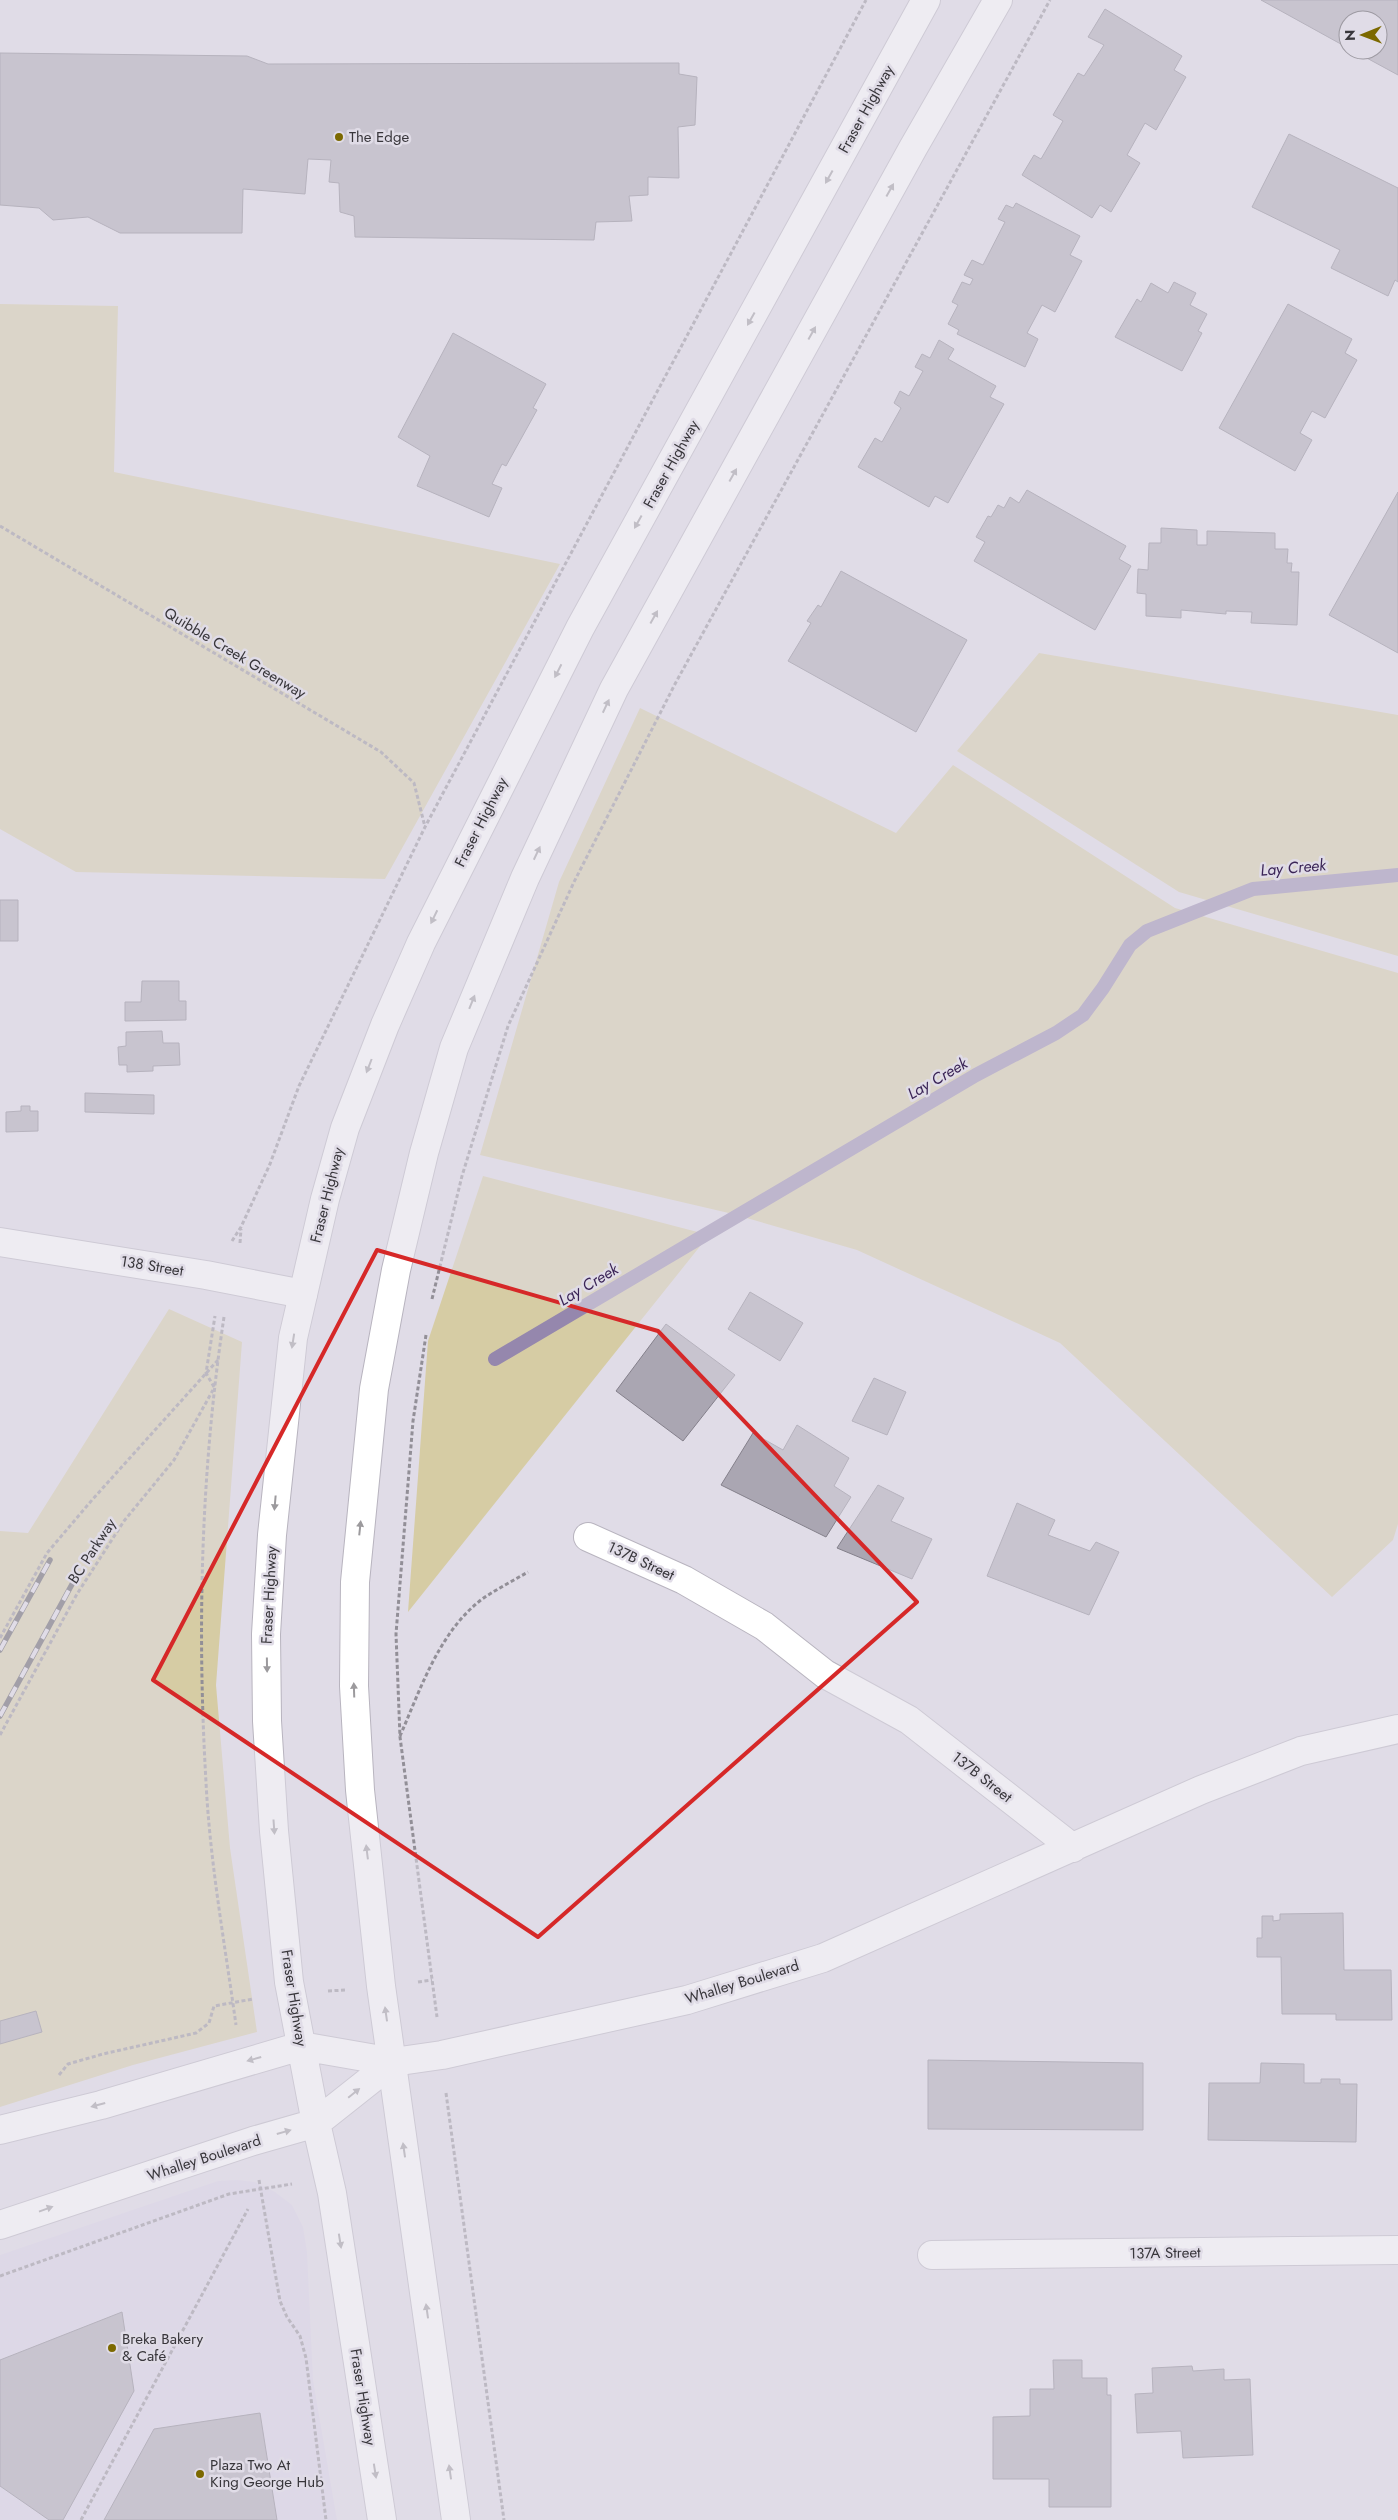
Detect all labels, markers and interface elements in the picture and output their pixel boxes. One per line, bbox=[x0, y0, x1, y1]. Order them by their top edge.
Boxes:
north arrow bbox=[1338, 10, 1388, 60]
text: N bbox=[1340, 29, 1360, 41]
street label: Fraser Highway bbox=[833, 61, 900, 157]
place label: The Edge bbox=[349, 126, 409, 148]
marker: The Edge bbox=[333, 131, 345, 143]
one-way arrow bbox=[825, 169, 833, 184]
one-way arrow bbox=[886, 183, 894, 198]
one-way arrow bbox=[746, 312, 755, 326]
one-way arrow bbox=[807, 326, 816, 339]
street label: Fraser Highway bbox=[638, 416, 705, 512]
one-way arrow bbox=[729, 468, 737, 482]
one-way arrow bbox=[634, 515, 642, 530]
street label: Quibble Creek Greenway bbox=[160, 602, 310, 704]
one-way arrow bbox=[649, 610, 658, 623]
one-way arrow bbox=[554, 664, 562, 678]
one-way arrow bbox=[602, 699, 610, 713]
street label: Fraser Highway bbox=[449, 773, 513, 871]
one-way arrow bbox=[533, 846, 541, 860]
water label: Lay Creek bbox=[1259, 853, 1328, 882]
one-way arrow bbox=[430, 909, 438, 924]
one-way arrow bbox=[469, 995, 477, 1010]
water label: Lay Creek bbox=[903, 1051, 973, 1105]
one-way arrow bbox=[365, 1059, 373, 1074]
street label: Fraser Highway bbox=[304, 1144, 350, 1245]
street label: 138 Street bbox=[119, 1250, 185, 1282]
water label: Lay Creek bbox=[554, 1257, 623, 1311]
one-way arrow bbox=[289, 1334, 297, 1350]
one-way arrow bbox=[271, 1495, 279, 1511]
street label: BC Parkway bbox=[63, 1514, 122, 1588]
one-way arrow bbox=[356, 1520, 364, 1536]
street label: 137B Street bbox=[604, 1536, 678, 1586]
street label: Fraser Highway bbox=[255, 1545, 283, 1644]
one-way arrow bbox=[263, 1657, 271, 1673]
one-way arrow bbox=[350, 1682, 358, 1698]
street label: 137B Street bbox=[947, 1746, 1017, 1808]
one-way arrow bbox=[270, 1820, 278, 1836]
one-way arrow bbox=[363, 1844, 371, 1860]
street label: Fraser Highway bbox=[275, 1948, 313, 2048]
street label: Whalley Boulevard bbox=[682, 1954, 802, 2010]
one-way arrow bbox=[381, 2005, 389, 2021]
one-way arrow bbox=[246, 2056, 261, 2064]
one-way arrow bbox=[347, 2087, 360, 2098]
one-way arrow bbox=[91, 2101, 106, 2109]
one-way arrow bbox=[276, 2128, 291, 2136]
street label: Whalley Boulevard bbox=[144, 2129, 264, 2187]
one-way arrow bbox=[400, 2142, 408, 2158]
one-way arrow bbox=[39, 2205, 54, 2213]
one-way arrow bbox=[336, 2233, 344, 2249]
street label: 137A Street bbox=[1129, 2241, 1201, 2265]
one-way arrow bbox=[423, 2302, 431, 2318]
place label: Breka Bakery & Café bbox=[122, 2328, 204, 2367]
marker: Breka Bakery & Café bbox=[106, 2342, 118, 2354]
street label: Fraser Highway bbox=[344, 2347, 382, 2447]
place label: Plaza Two At King George Hub bbox=[210, 2454, 324, 2493]
one-way arrow bbox=[371, 2463, 379, 2479]
one-way arrow bbox=[446, 2463, 454, 2479]
marker: Plaza Two At King George Hub bbox=[194, 2468, 206, 2480]

